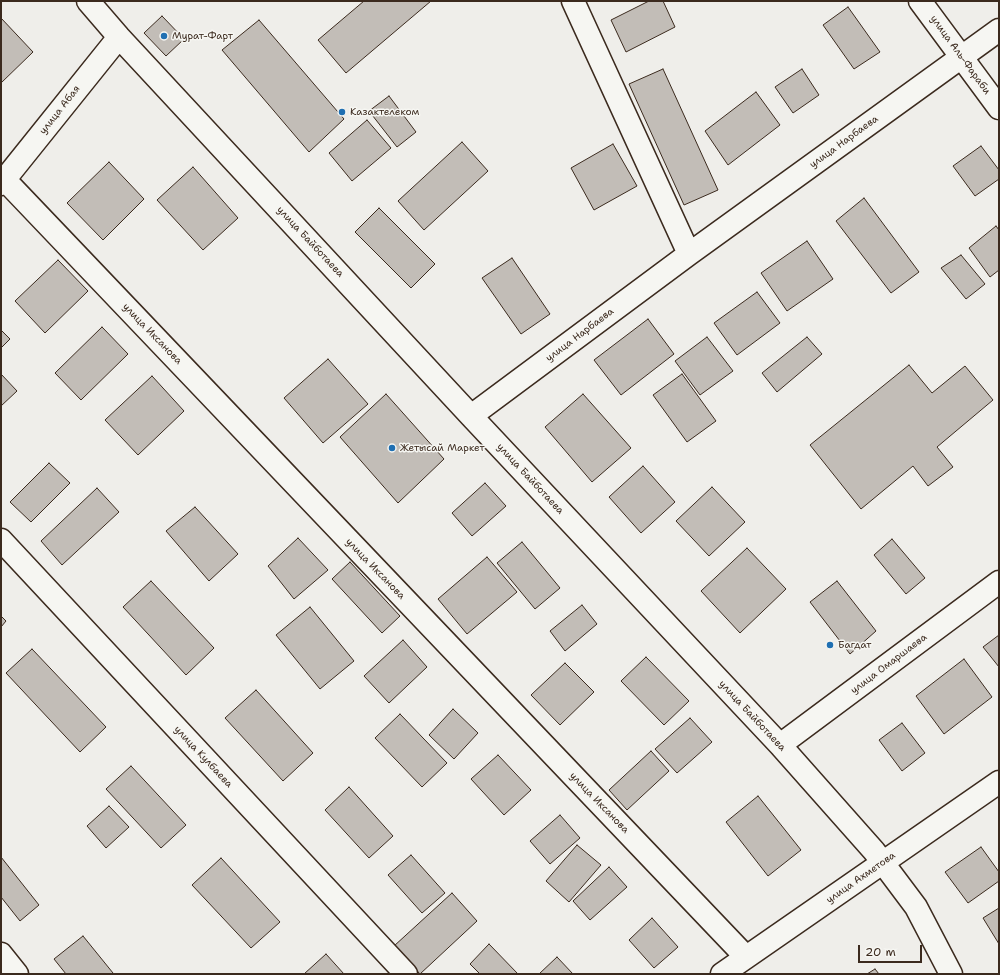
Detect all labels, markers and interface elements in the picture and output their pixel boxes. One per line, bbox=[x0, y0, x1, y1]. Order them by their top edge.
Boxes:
street label: улица Аль-Фараби bbox=[927, 13, 993, 97]
place label: Мурат-Фарт bbox=[172, 30, 233, 42]
marker: Мурат-Фарт bbox=[159, 31, 169, 41]
street label: улица Абая bbox=[37, 83, 83, 137]
place label: Казактелеком bbox=[350, 106, 419, 118]
marker: Казактелеком bbox=[337, 107, 347, 117]
street label: улица Нарбаева bbox=[807, 113, 881, 171]
street label: улица Байботаева bbox=[274, 204, 346, 280]
street label: улица Иксанова bbox=[120, 301, 184, 367]
street label: улица Нарбаева bbox=[544, 306, 616, 364]
street label: улица Байботаева bbox=[494, 441, 566, 517]
place label: Жетысай Маркет bbox=[400, 442, 484, 454]
marker: Жетысай Маркет bbox=[387, 443, 397, 453]
street label: улица Иксанова bbox=[343, 536, 407, 602]
street label: улица Омаршаева bbox=[848, 631, 930, 697]
place label: Багдат bbox=[838, 639, 871, 651]
marker: Багдат bbox=[825, 640, 835, 650]
street label: улица Байботаева bbox=[716, 678, 788, 754]
street label: улица Кулбаева bbox=[171, 724, 235, 790]
street label: улица Иксанова bbox=[567, 770, 631, 836]
street label: улица Ахметова bbox=[824, 850, 898, 906]
scale bar bbox=[860, 937, 924, 963]
text: 20 m bbox=[865, 944, 896, 960]

